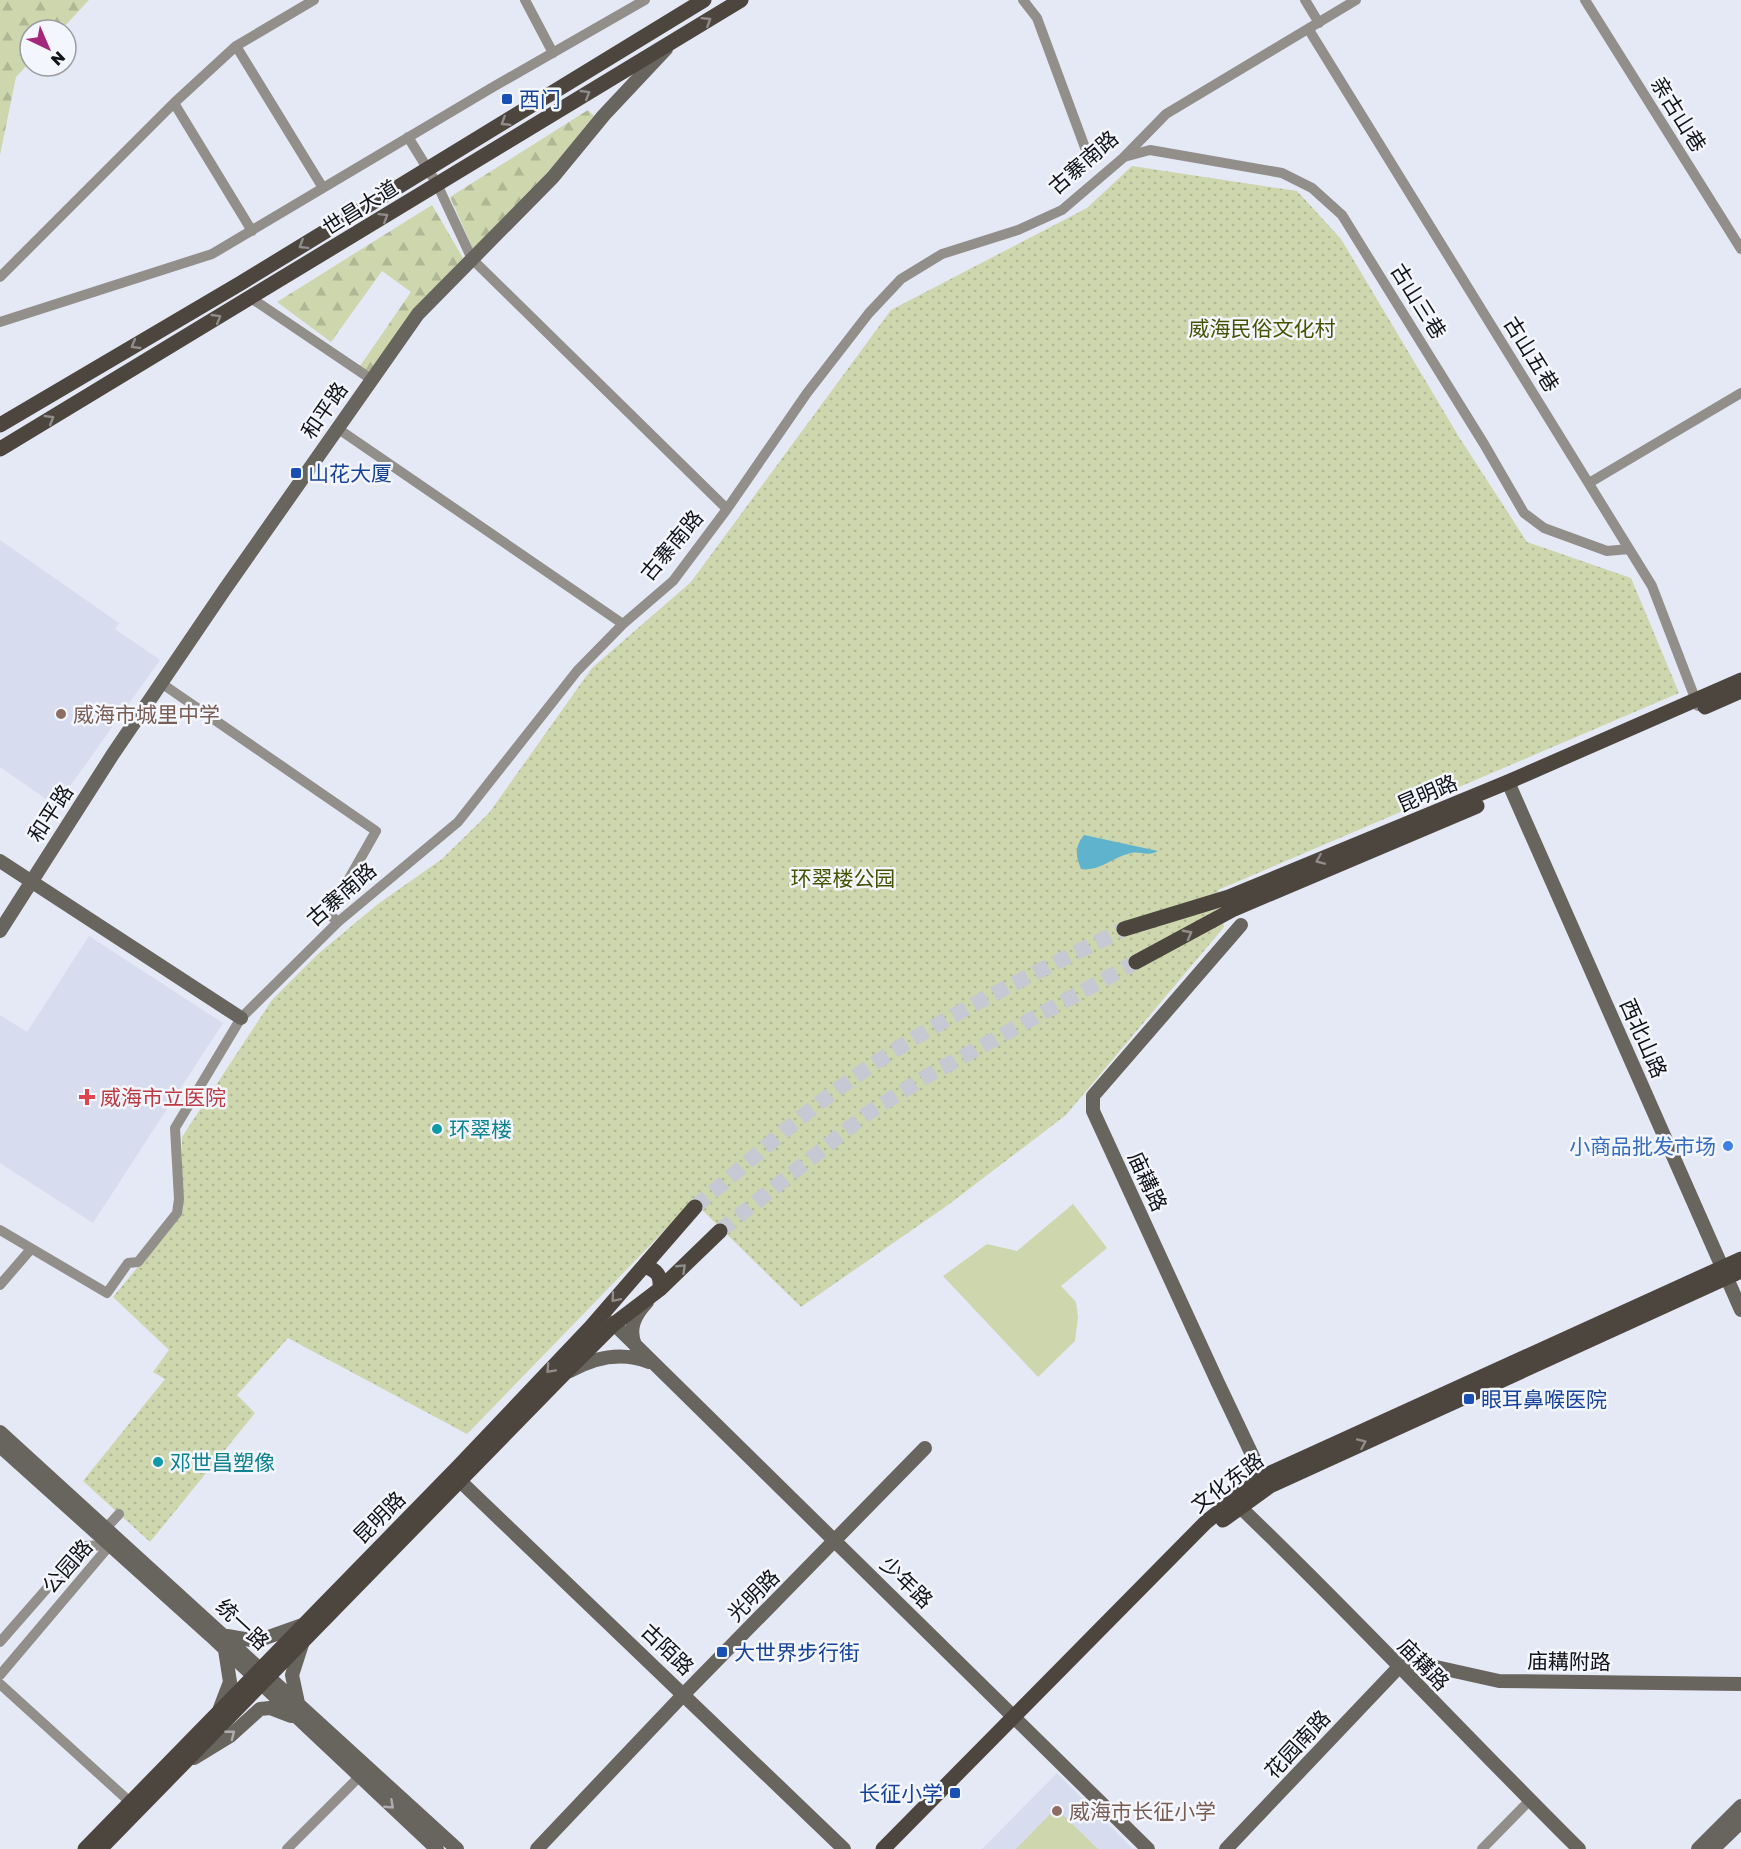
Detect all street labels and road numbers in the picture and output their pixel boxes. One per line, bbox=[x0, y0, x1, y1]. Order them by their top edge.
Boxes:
street label: 亲古山巷 bbox=[1646, 71, 1712, 157]
street label: 古寨南路 bbox=[1043, 125, 1123, 199]
street label: 世昌大道 bbox=[317, 174, 403, 240]
street label: 古山三巷 bbox=[1386, 258, 1452, 344]
street label: 古山五巷 bbox=[1499, 311, 1565, 397]
street label: 和平路 bbox=[295, 377, 353, 443]
street label: 古寨南路 bbox=[634, 504, 708, 586]
street label: 昆明路 bbox=[1393, 769, 1461, 817]
street label: 和平路 bbox=[22, 780, 78, 846]
street label: 古寨南路 bbox=[301, 857, 381, 931]
street label: 西北山路 bbox=[1615, 994, 1673, 1082]
street label: 庙耩路 bbox=[1123, 1147, 1173, 1215]
street label: 文化东路 bbox=[1186, 1446, 1268, 1518]
street label: 昆明路 bbox=[348, 1486, 410, 1548]
street label: 公园路 bbox=[37, 1534, 97, 1598]
street label: 少年路 bbox=[875, 1551, 939, 1613]
street label: 光明路 bbox=[722, 1564, 784, 1626]
street label: 统一路 bbox=[211, 1593, 275, 1655]
street label: 古陌路 bbox=[636, 1618, 700, 1680]
street label: 庙耩路 bbox=[1393, 1632, 1455, 1696]
street label: 庙耩附路 bbox=[1527, 1647, 1611, 1675]
street label: 花园南路 bbox=[1259, 1704, 1335, 1784]

